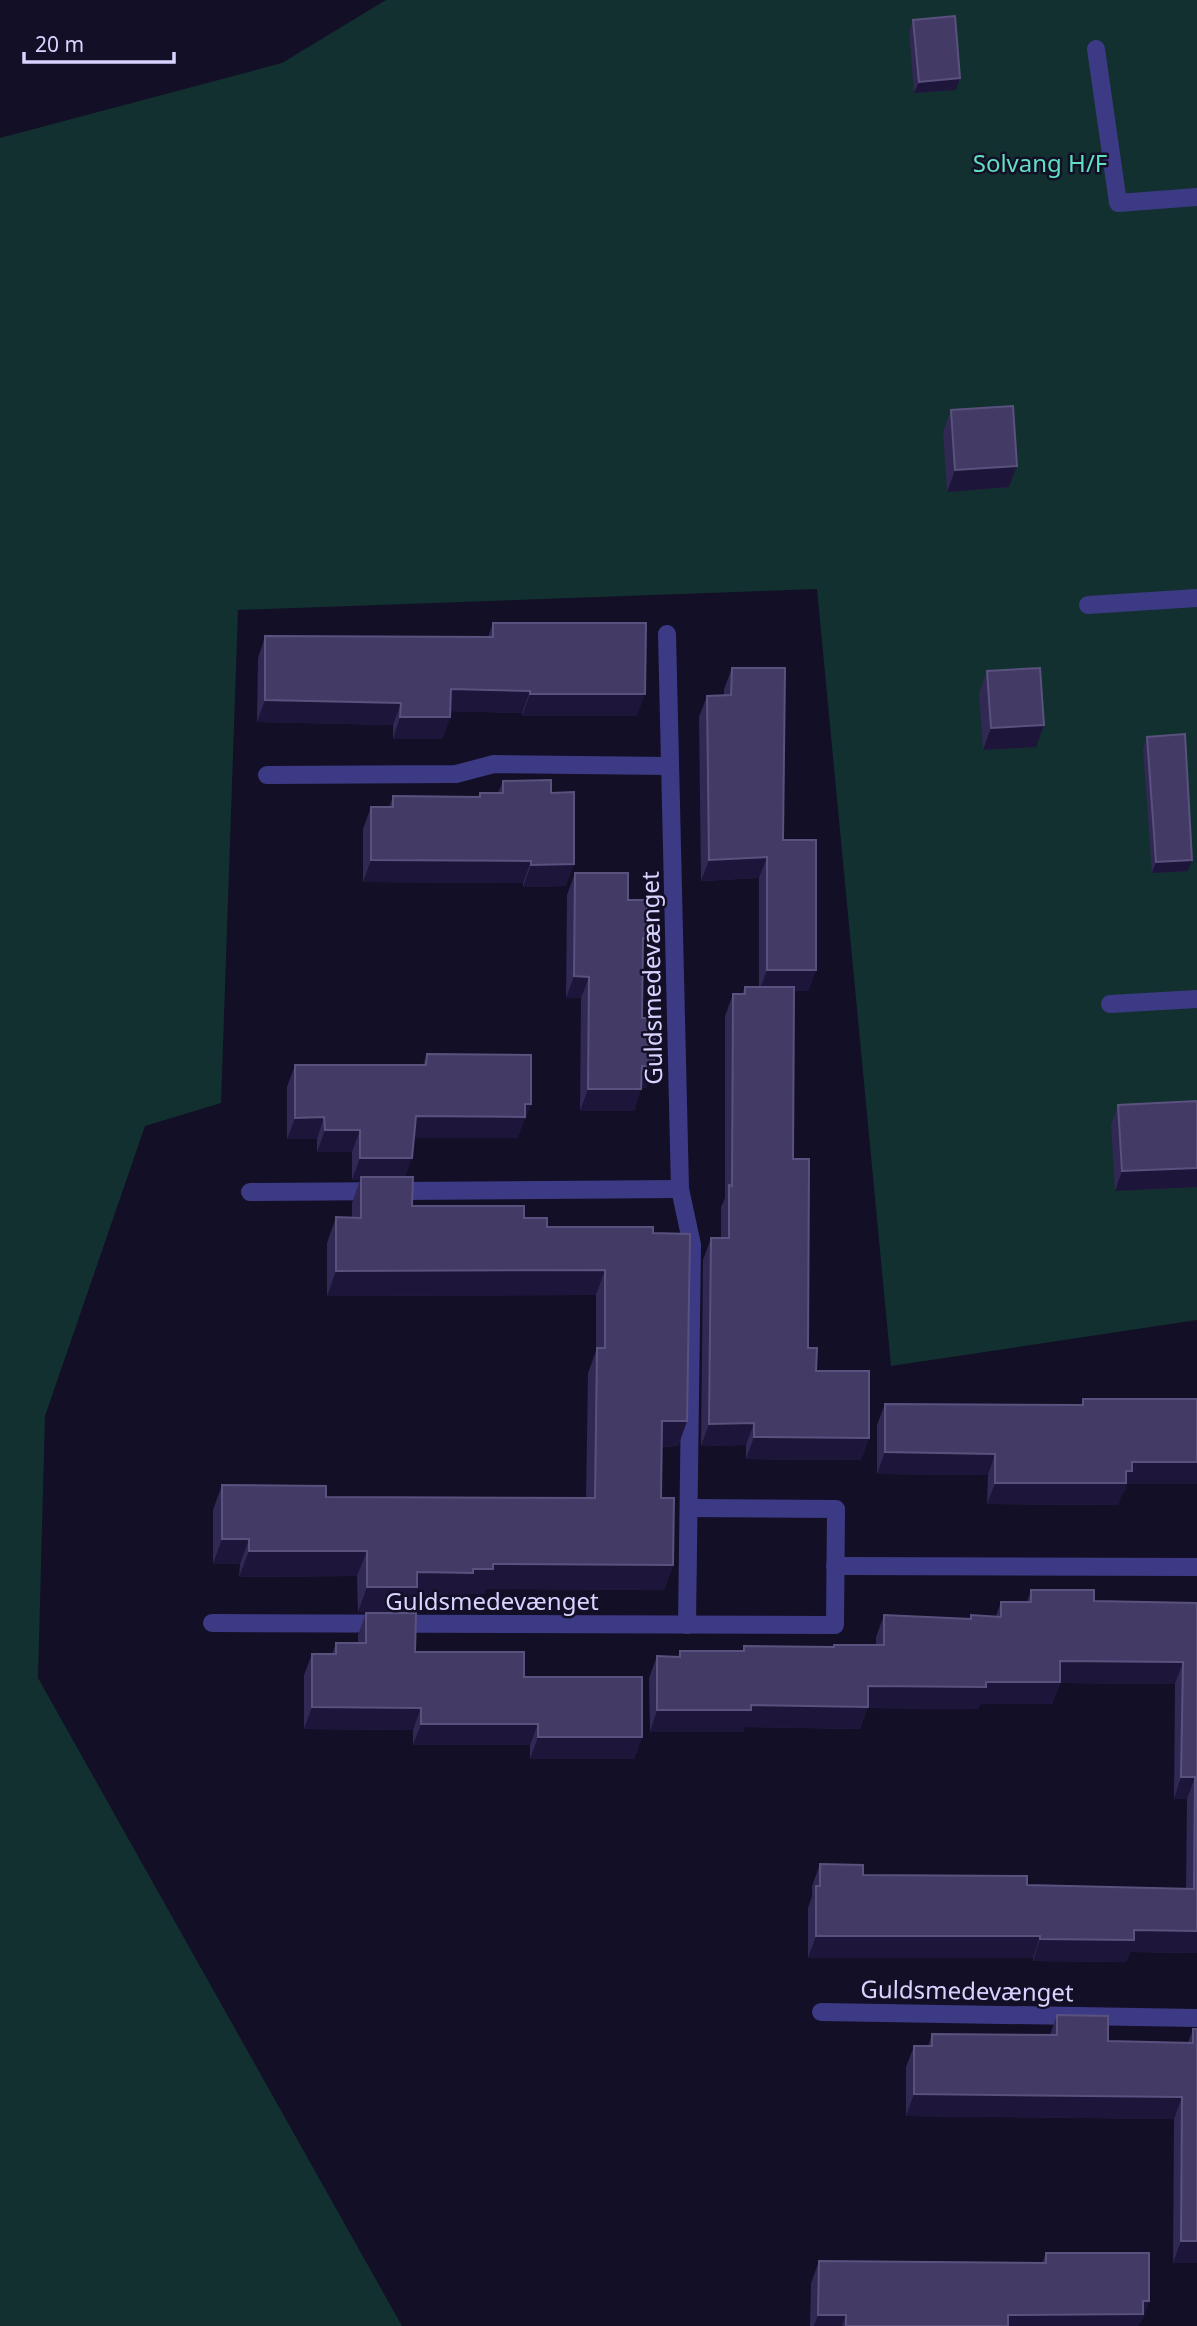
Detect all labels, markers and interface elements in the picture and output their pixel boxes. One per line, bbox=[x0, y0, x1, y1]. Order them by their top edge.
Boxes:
scale bar bbox=[24, 21, 175, 65]
text: 20 m bbox=[35, 30, 84, 58]
park label: Solvang H/F bbox=[973, 146, 1107, 179]
street label: Guldsmedevænget bbox=[633, 871, 669, 1085]
street label: Guldsmedevænget bbox=[385, 1584, 599, 1617]
street label: Guldsmedevænget bbox=[860, 1972, 1074, 2008]

